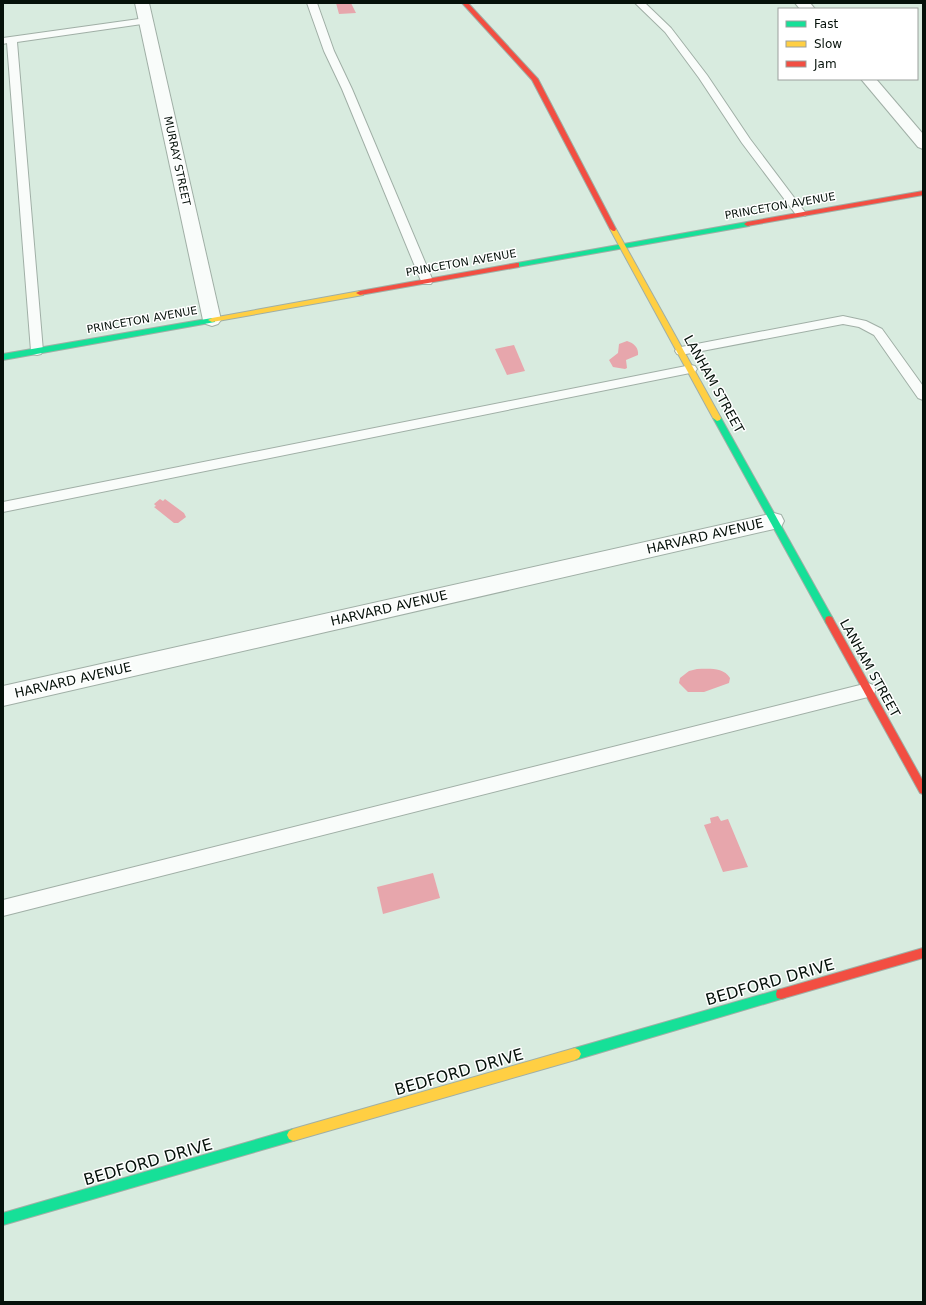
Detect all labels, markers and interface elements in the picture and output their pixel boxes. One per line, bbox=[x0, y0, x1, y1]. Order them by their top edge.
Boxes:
legend bbox=[778, 8, 918, 80]
text: Fast bbox=[814, 17, 838, 31]
text: Slow bbox=[814, 37, 842, 51]
text: Jam bbox=[813, 57, 837, 71]
street label: MURRAY STREET bbox=[161, 115, 193, 207]
street label: PRINCETON AVENUE bbox=[724, 190, 836, 222]
street label: PRINCETON AVENUE bbox=[405, 247, 517, 279]
street label: PRINCETON AVENUE bbox=[86, 304, 198, 336]
street label: LANHAM STREET bbox=[681, 332, 747, 436]
street label: HARVARD AVENUE bbox=[645, 515, 765, 557]
street label: HARVARD AVENUE bbox=[329, 587, 449, 629]
street label: LANHAM STREET bbox=[837, 616, 903, 720]
street label: HARVARD AVENUE bbox=[13, 659, 133, 701]
street label: BEDFORD DRIVE bbox=[703, 955, 837, 1009]
street label: BEDFORD DRIVE bbox=[392, 1045, 526, 1099]
street label: BEDFORD DRIVE bbox=[81, 1135, 215, 1189]

